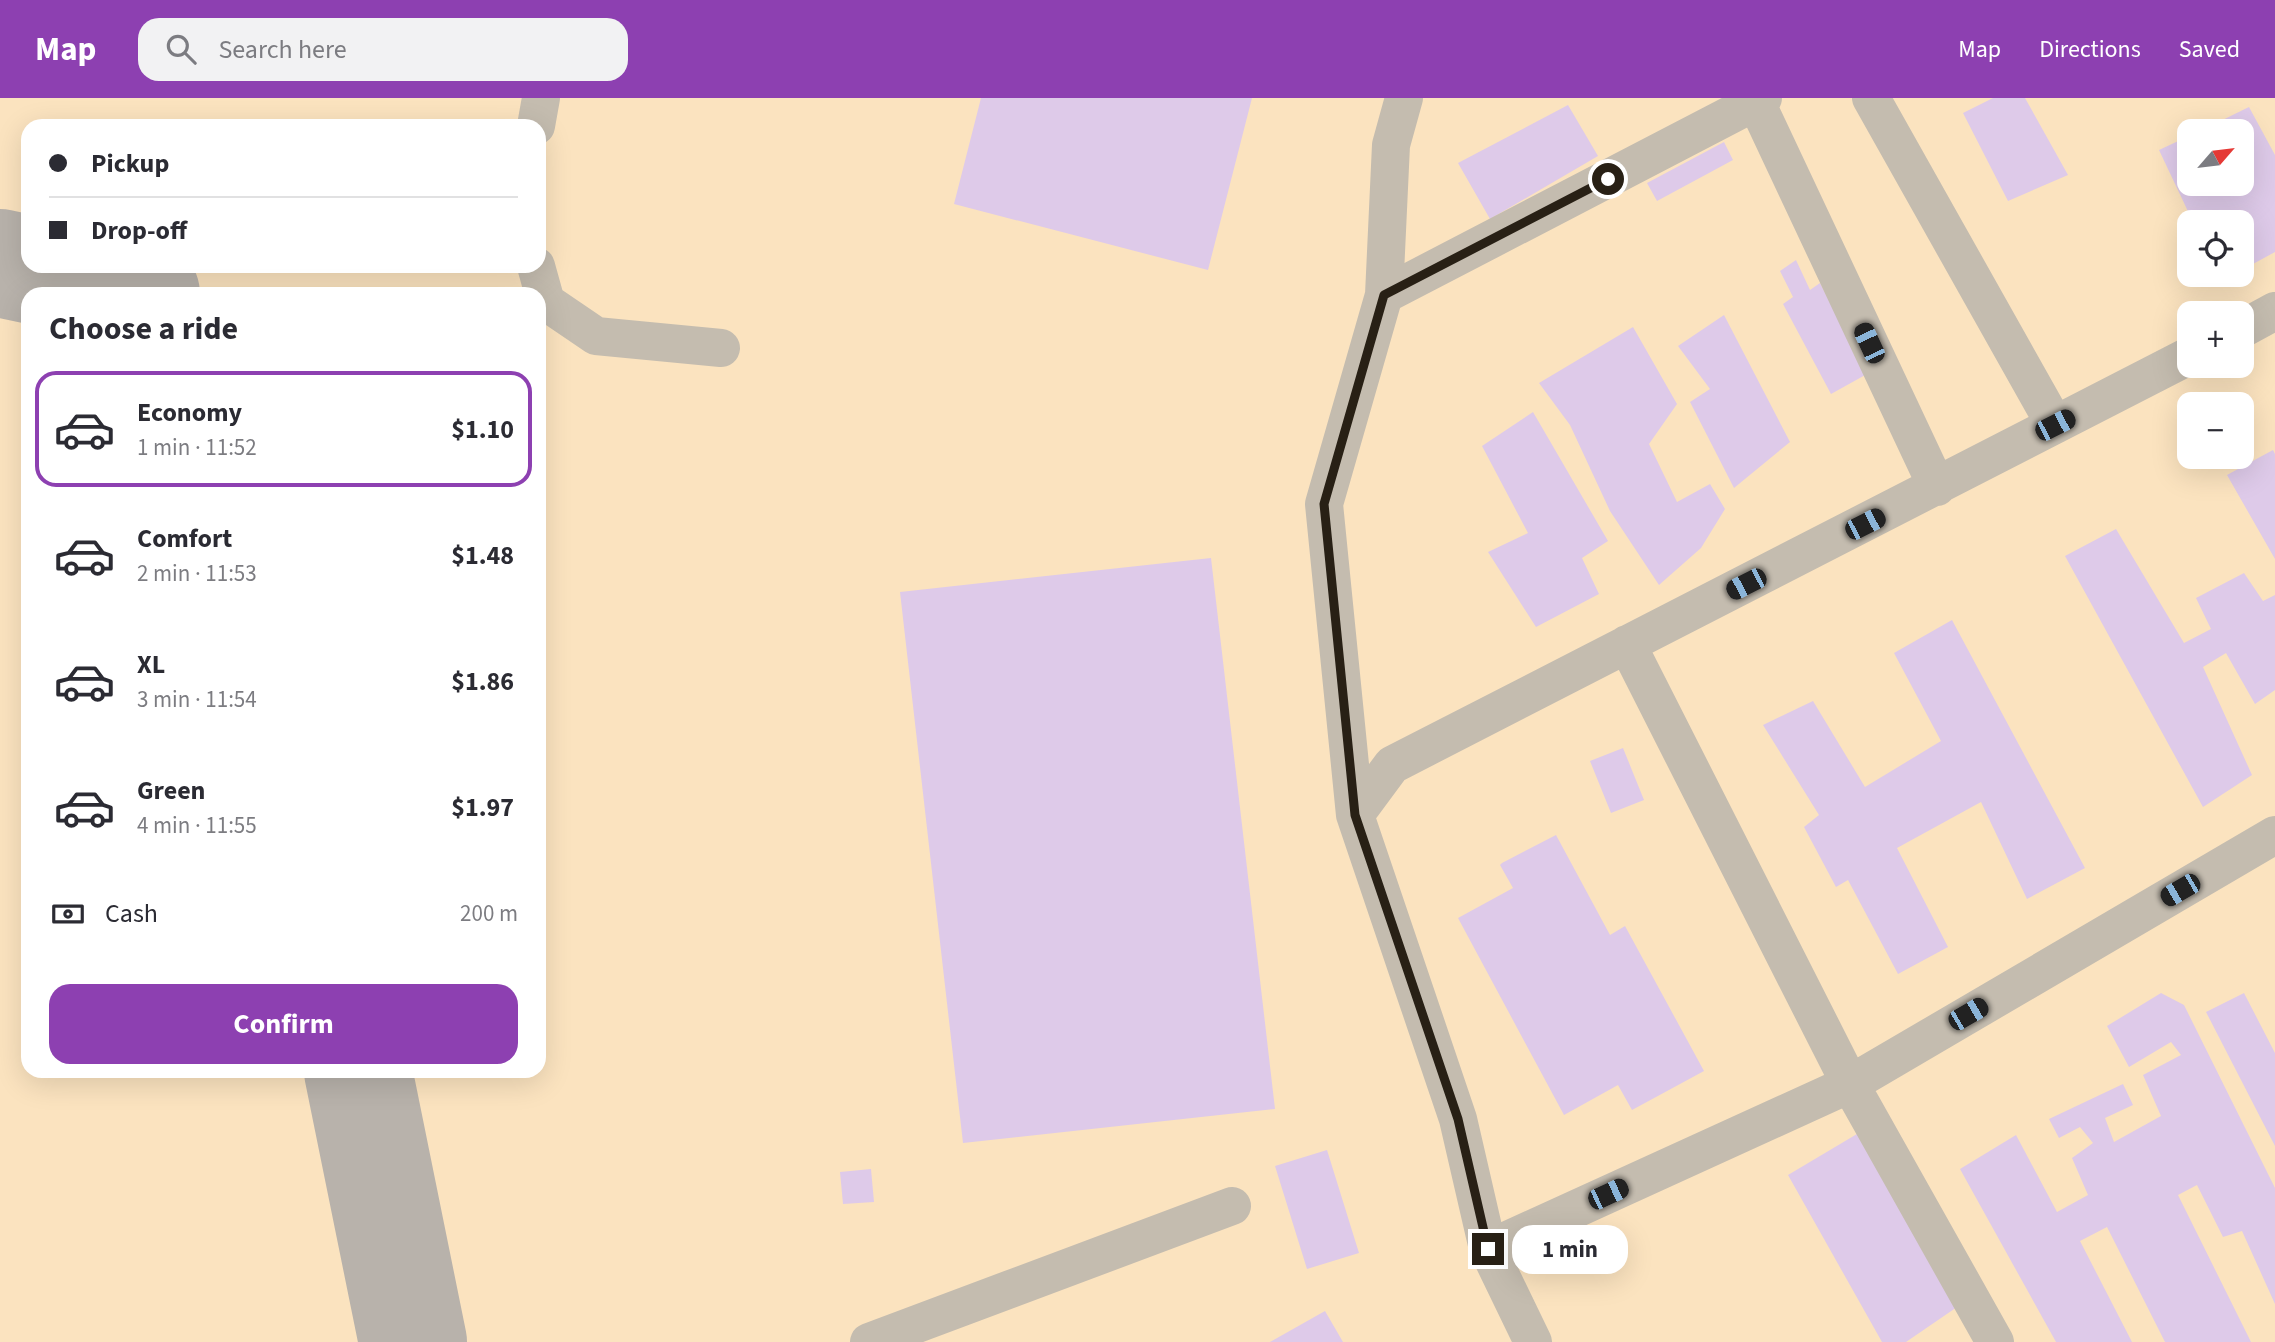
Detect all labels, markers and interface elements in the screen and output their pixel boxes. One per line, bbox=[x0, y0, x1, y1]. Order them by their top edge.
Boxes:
search box bbox=[138, 18, 628, 81]
text: Map bbox=[35, 26, 96, 73]
icon: search bbox=[162, 30, 200, 68]
text: Search here bbox=[218, 31, 347, 68]
text: Map bbox=[1958, 32, 2001, 67]
text: Directions bbox=[2039, 32, 2141, 67]
text: Saved bbox=[2179, 32, 2240, 67]
north arrow bbox=[2177, 119, 2254, 196]
map controls bbox=[2177, 119, 2254, 469]
text: Pickup bbox=[91, 145, 169, 182]
route start bbox=[1592, 163, 1624, 195]
button: locate bbox=[2177, 210, 2254, 287]
text: Drop-off bbox=[91, 212, 187, 249]
button: + bbox=[2177, 301, 2254, 378]
text: Choose a ride bbox=[49, 306, 238, 352]
car bbox=[1851, 320, 1888, 366]
button: − bbox=[2177, 392, 2254, 469]
text: Economy bbox=[137, 394, 242, 431]
icon: car bbox=[53, 398, 116, 461]
car bbox=[2032, 406, 2079, 444]
text: $1.10 bbox=[451, 411, 514, 448]
text: 1 min · 11:52 bbox=[137, 431, 257, 464]
car bbox=[1842, 505, 1889, 543]
text: Comfort bbox=[137, 520, 232, 557]
icon: car bbox=[53, 524, 116, 587]
text: $1.48 bbox=[451, 537, 514, 574]
text: 2 min · 11:53 bbox=[137, 557, 257, 590]
car bbox=[1723, 565, 1770, 603]
text: XL bbox=[137, 646, 165, 683]
icon: car bbox=[53, 650, 116, 713]
text: $1.86 bbox=[451, 663, 514, 700]
text: 3 min · 11:54 bbox=[137, 683, 257, 716]
text: Green bbox=[137, 772, 205, 809]
icon: car bbox=[53, 776, 116, 839]
text: $1.97 bbox=[451, 789, 514, 826]
text: 4 min · 11:55 bbox=[137, 809, 257, 842]
car bbox=[2157, 870, 2204, 910]
icon: cash bbox=[49, 895, 87, 933]
text: Cash bbox=[105, 895, 158, 932]
text: 200 m bbox=[460, 897, 518, 930]
button: Confirm bbox=[49, 984, 518, 1064]
car bbox=[1945, 994, 1992, 1034]
car bbox=[1585, 1176, 1632, 1212]
callout: 1 min bbox=[1512, 1224, 1628, 1274]
route end bbox=[1472, 1233, 1504, 1265]
text: 1 min bbox=[1542, 1233, 1598, 1266]

